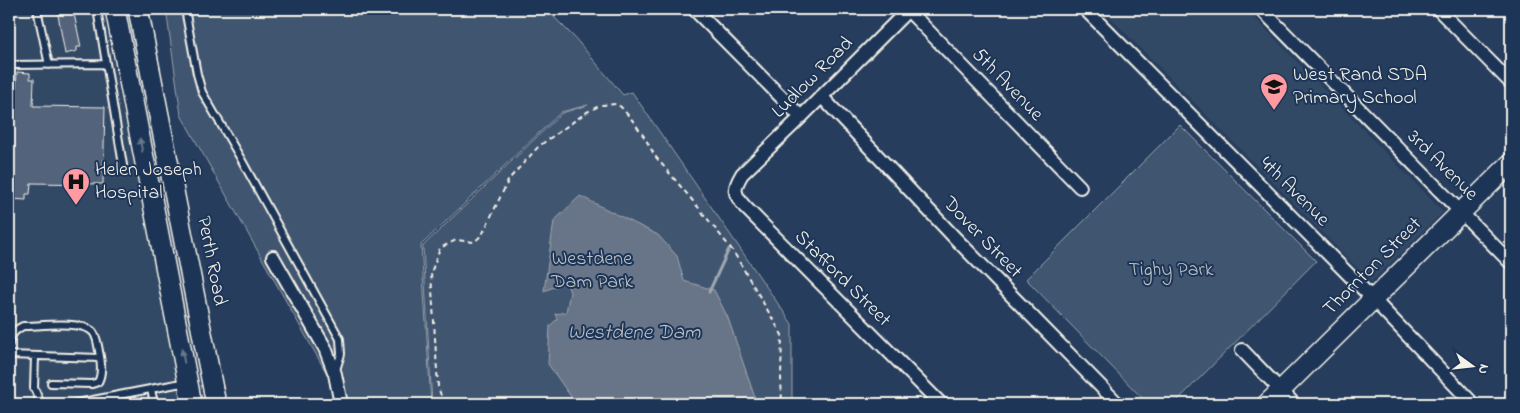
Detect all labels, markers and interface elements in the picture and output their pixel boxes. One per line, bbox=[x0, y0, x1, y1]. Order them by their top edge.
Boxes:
street label: Ludlow Road bbox=[765, 30, 861, 126]
street label: 5th Avenue bbox=[964, 42, 1050, 128]
place label: West Rand SDA Primary School bbox=[1293, 61, 1427, 113]
school or university icon: West Rand SDA Primary School bbox=[1259, 72, 1289, 111]
street label: 3rd Avenue bbox=[1400, 124, 1484, 208]
one-way arrow bbox=[137, 137, 145, 153]
street label: 4th Avenue bbox=[1252, 150, 1336, 234]
place label: Helen Joseph Hospital bbox=[95, 156, 202, 208]
hospital icon: Helen Joseph Hospital bbox=[61, 167, 91, 206]
street label: Dover Street bbox=[935, 190, 1029, 286]
street label: Thornton Street bbox=[1317, 211, 1429, 323]
street label: Perth Road bbox=[188, 214, 234, 308]
street label: Stafford Street bbox=[787, 224, 897, 334]
park label: Westdene Dam Park bbox=[550, 245, 633, 297]
park label: Tighy Park bbox=[1128, 256, 1214, 286]
water label: Westdene Dam bbox=[568, 318, 701, 348]
north arrow bbox=[1448, 340, 1498, 390]
one-way arrow bbox=[179, 349, 187, 364]
text: N bbox=[1472, 362, 1494, 376]

